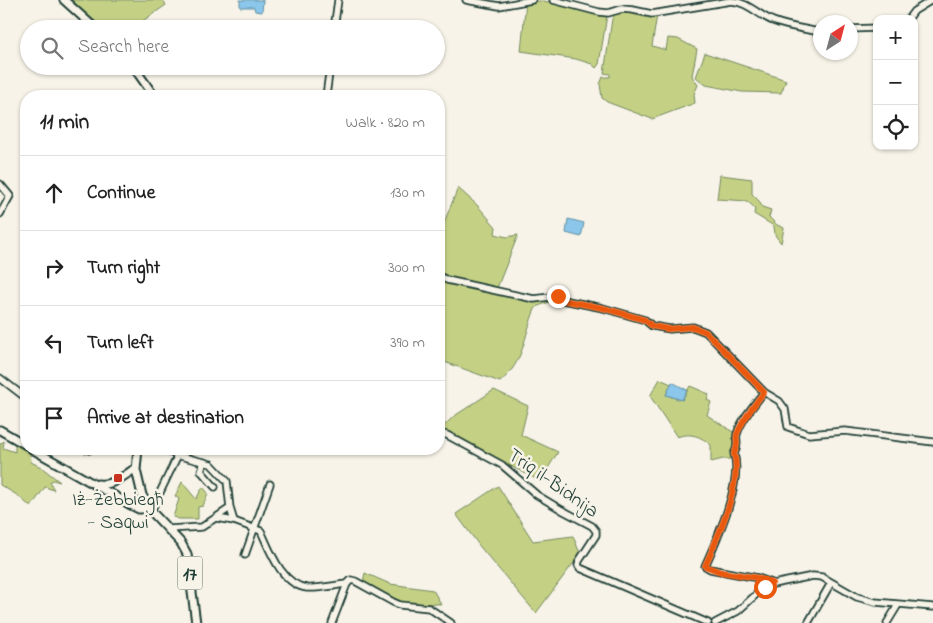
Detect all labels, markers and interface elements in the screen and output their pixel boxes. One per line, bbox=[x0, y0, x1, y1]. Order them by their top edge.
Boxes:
north arrow bbox=[813, 15, 858, 60]
map controls bbox=[873, 15, 918, 150]
button: + bbox=[873, 15, 918, 60]
search box bbox=[20, 20, 445, 75]
icon: search bbox=[38, 34, 66, 62]
text: Search here bbox=[78, 34, 169, 61]
button: − bbox=[873, 60, 918, 105]
button: locate bbox=[873, 105, 918, 150]
text: 11 min bbox=[40, 108, 89, 138]
text: Walk · 820 m bbox=[346, 111, 425, 135]
icon: ahead bbox=[40, 179, 68, 207]
text: Continue bbox=[87, 180, 155, 207]
text: 130 m bbox=[390, 181, 425, 205]
icon: right bbox=[40, 254, 68, 282]
text: Turn right bbox=[87, 255, 160, 282]
text: 300 m bbox=[388, 256, 425, 280]
route end bbox=[547, 285, 570, 308]
icon: left bbox=[40, 329, 68, 357]
text: Turn left bbox=[87, 330, 154, 357]
text: 390 m bbox=[390, 331, 425, 355]
icon: arrive bbox=[40, 404, 68, 432]
text: Arrive at destination bbox=[87, 405, 244, 432]
street label: Triq il-Bidnija bbox=[501, 442, 604, 526]
marker: Iż-Żebbiegħ - Saqwi bbox=[112, 472, 124, 484]
place label: Iż-Żebbiegħ - Saqwi bbox=[72, 486, 164, 538]
road number: 17 bbox=[178, 556, 202, 590]
route start bbox=[754, 576, 777, 599]

